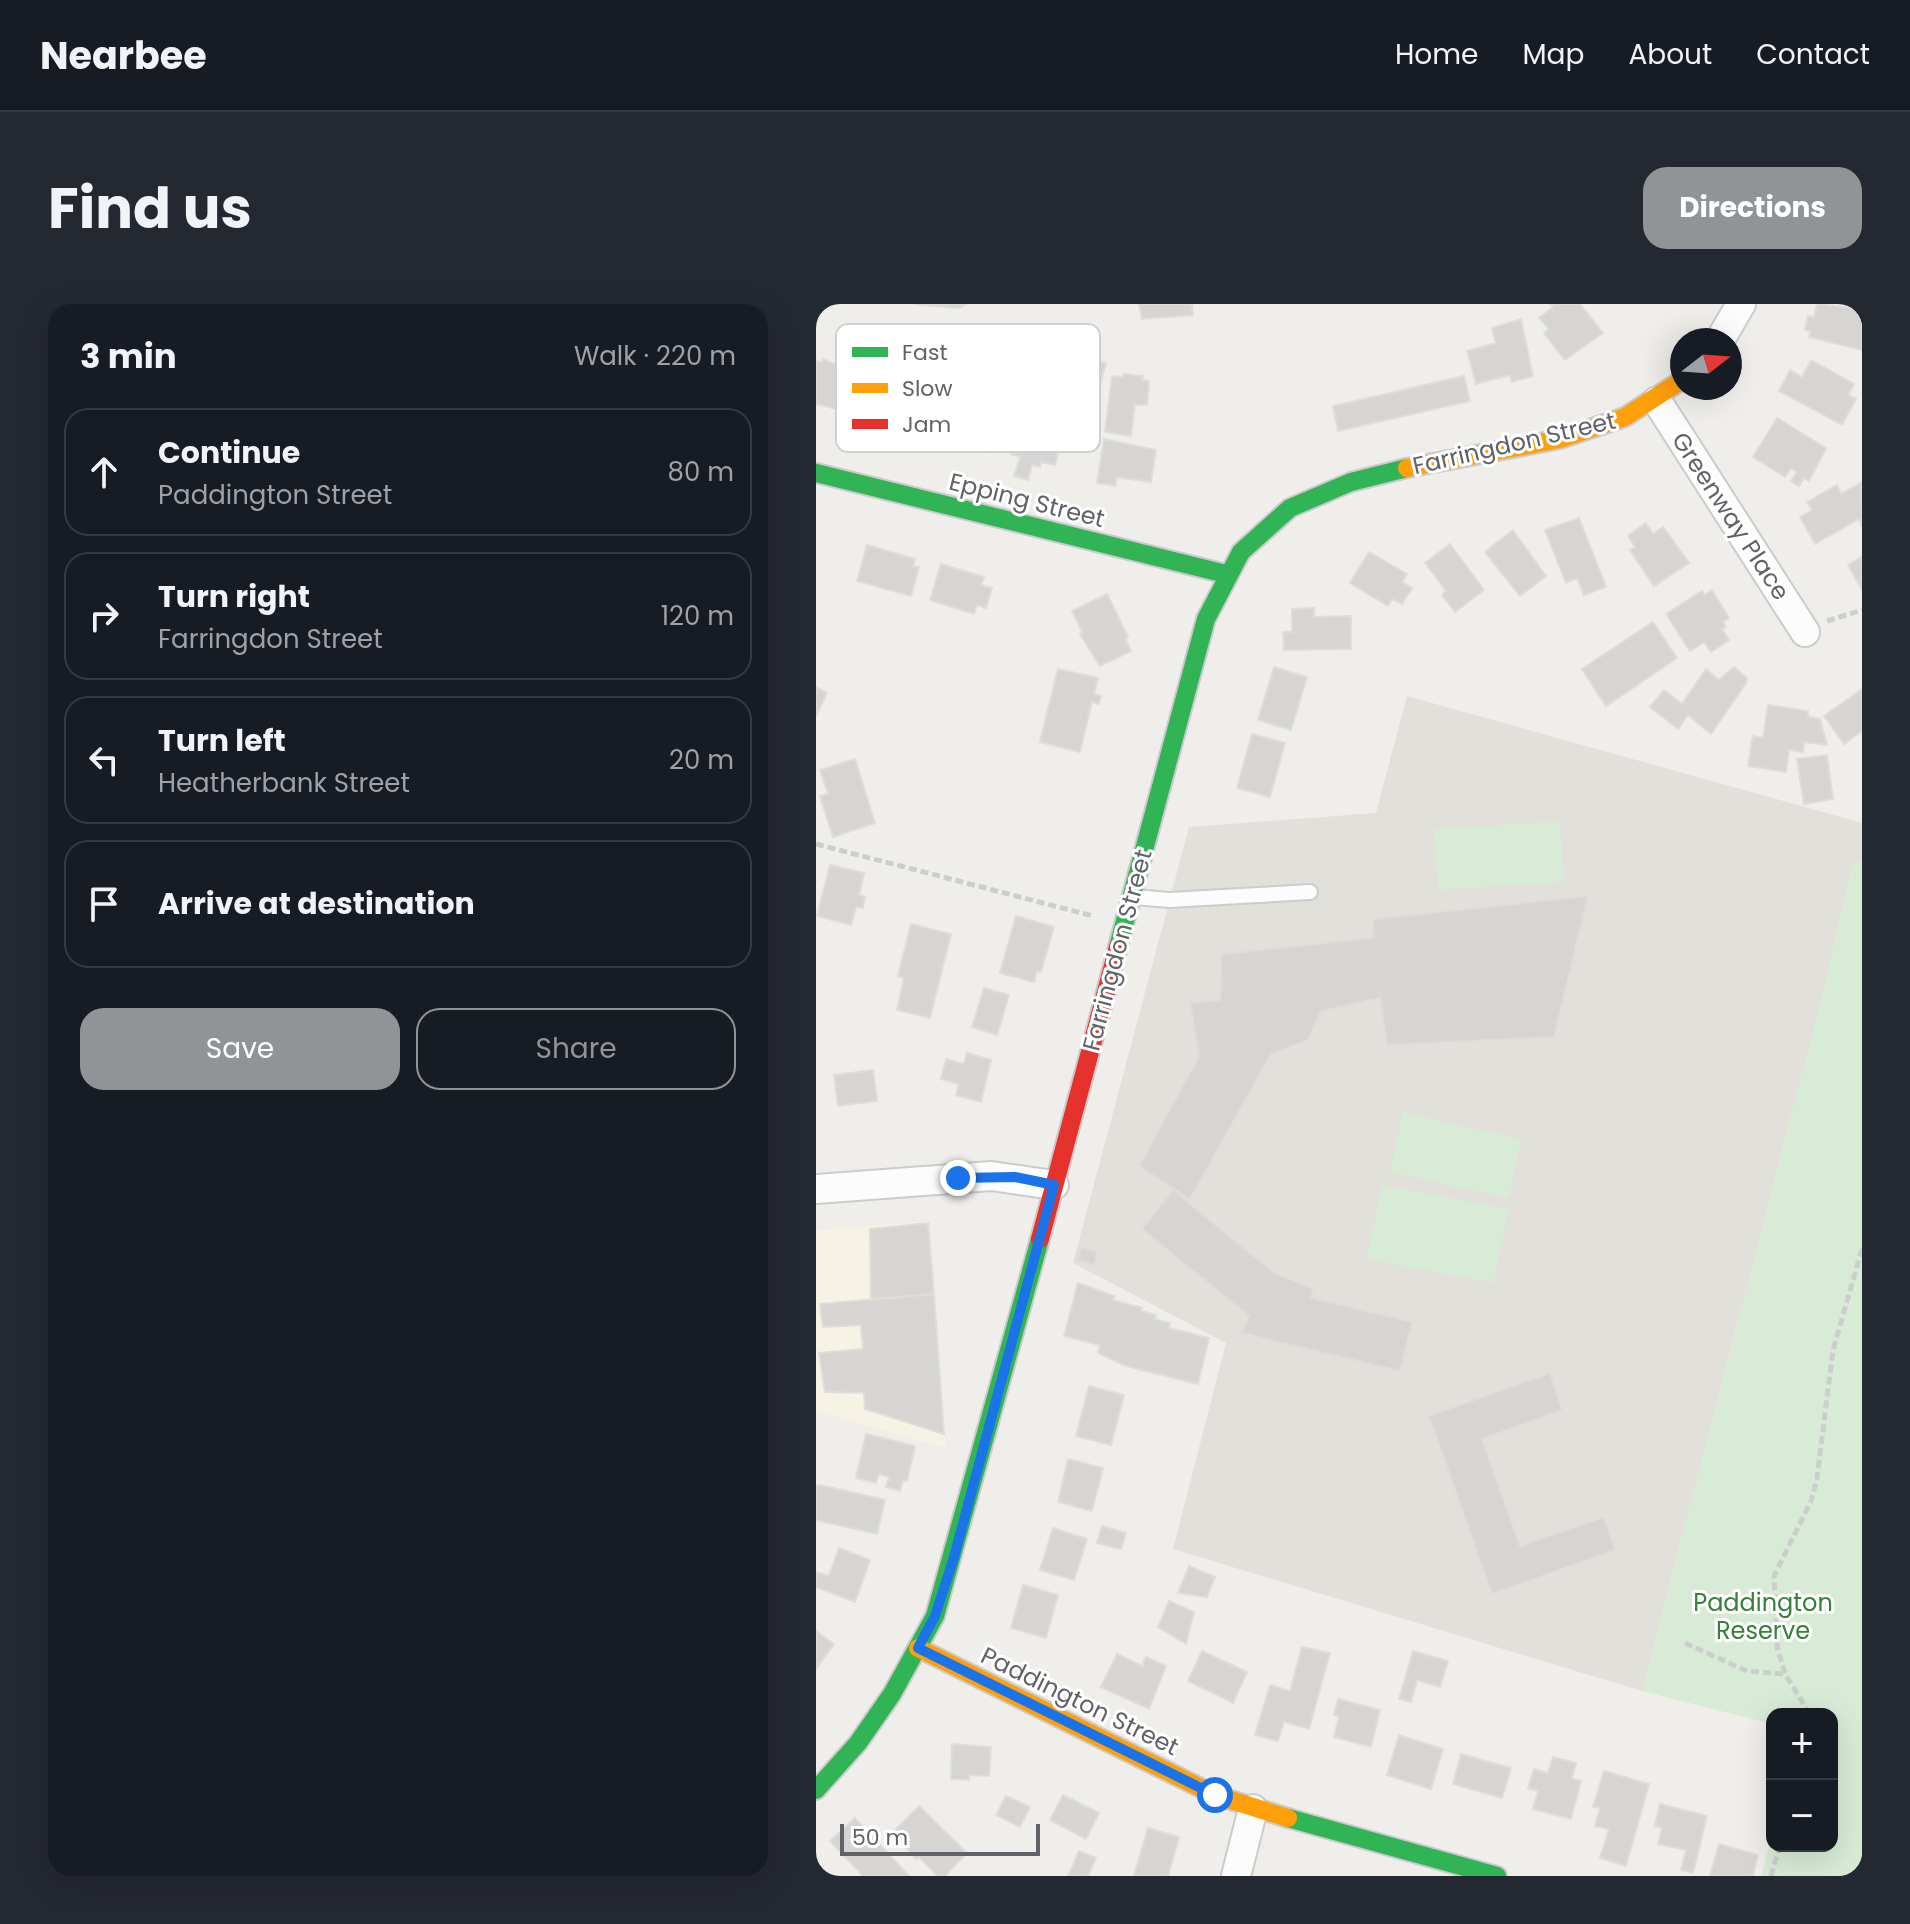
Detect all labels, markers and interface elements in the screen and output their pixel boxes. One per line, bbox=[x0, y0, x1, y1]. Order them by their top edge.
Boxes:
text: Nearbee bbox=[40, 29, 207, 82]
text: Home bbox=[1395, 35, 1478, 74]
text: Map bbox=[1522, 35, 1584, 74]
text: About bbox=[1628, 35, 1712, 74]
text: Contact bbox=[1756, 35, 1870, 74]
button: Directions bbox=[1643, 167, 1862, 249]
text: Find us bbox=[48, 169, 252, 248]
legend bbox=[836, 324, 1100, 452]
north arrow bbox=[1670, 328, 1742, 400]
text: 3 min bbox=[80, 332, 177, 380]
text: Fast bbox=[902, 337, 947, 368]
text: Walk · 220 m bbox=[574, 338, 736, 374]
text: Slow bbox=[902, 373, 952, 404]
street label: Farringdon Street bbox=[1409, 404, 1619, 482]
text: Jam bbox=[902, 409, 951, 440]
street label: Greenway Place bbox=[1664, 426, 1798, 606]
text: Continue bbox=[158, 431, 300, 474]
icon: ahead bbox=[82, 450, 126, 494]
text: 80 m bbox=[668, 454, 734, 490]
street label: Epping Street bbox=[946, 465, 1108, 535]
text: Paddington Street bbox=[158, 477, 392, 513]
text: Turn right bbox=[158, 575, 310, 618]
icon: right bbox=[82, 594, 126, 638]
text: 120 m bbox=[661, 598, 734, 634]
text: Farringdon Street bbox=[158, 621, 383, 657]
text: Turn left bbox=[158, 719, 286, 762]
icon: left bbox=[82, 738, 126, 782]
text: 20 m bbox=[669, 742, 734, 778]
text: Heatherbank Street bbox=[158, 765, 410, 801]
street label: Farringdon Street bbox=[1074, 846, 1160, 1054]
icon: arrive bbox=[82, 882, 126, 926]
text: Arrive at destination bbox=[158, 882, 475, 925]
button: Save bbox=[80, 1008, 400, 1090]
button: Share bbox=[416, 1008, 736, 1090]
route end bbox=[940, 1160, 976, 1196]
park label: Paddington Reserve bbox=[1693, 1586, 1833, 1647]
street label: Paddington Street bbox=[976, 1639, 1184, 1763]
map controls bbox=[1766, 1708, 1838, 1852]
button: + bbox=[1766, 1708, 1838, 1780]
route start bbox=[1197, 1777, 1233, 1813]
button: − bbox=[1766, 1780, 1838, 1852]
scale bar bbox=[840, 1820, 1040, 1856]
text: 50 m bbox=[852, 1822, 908, 1853]

